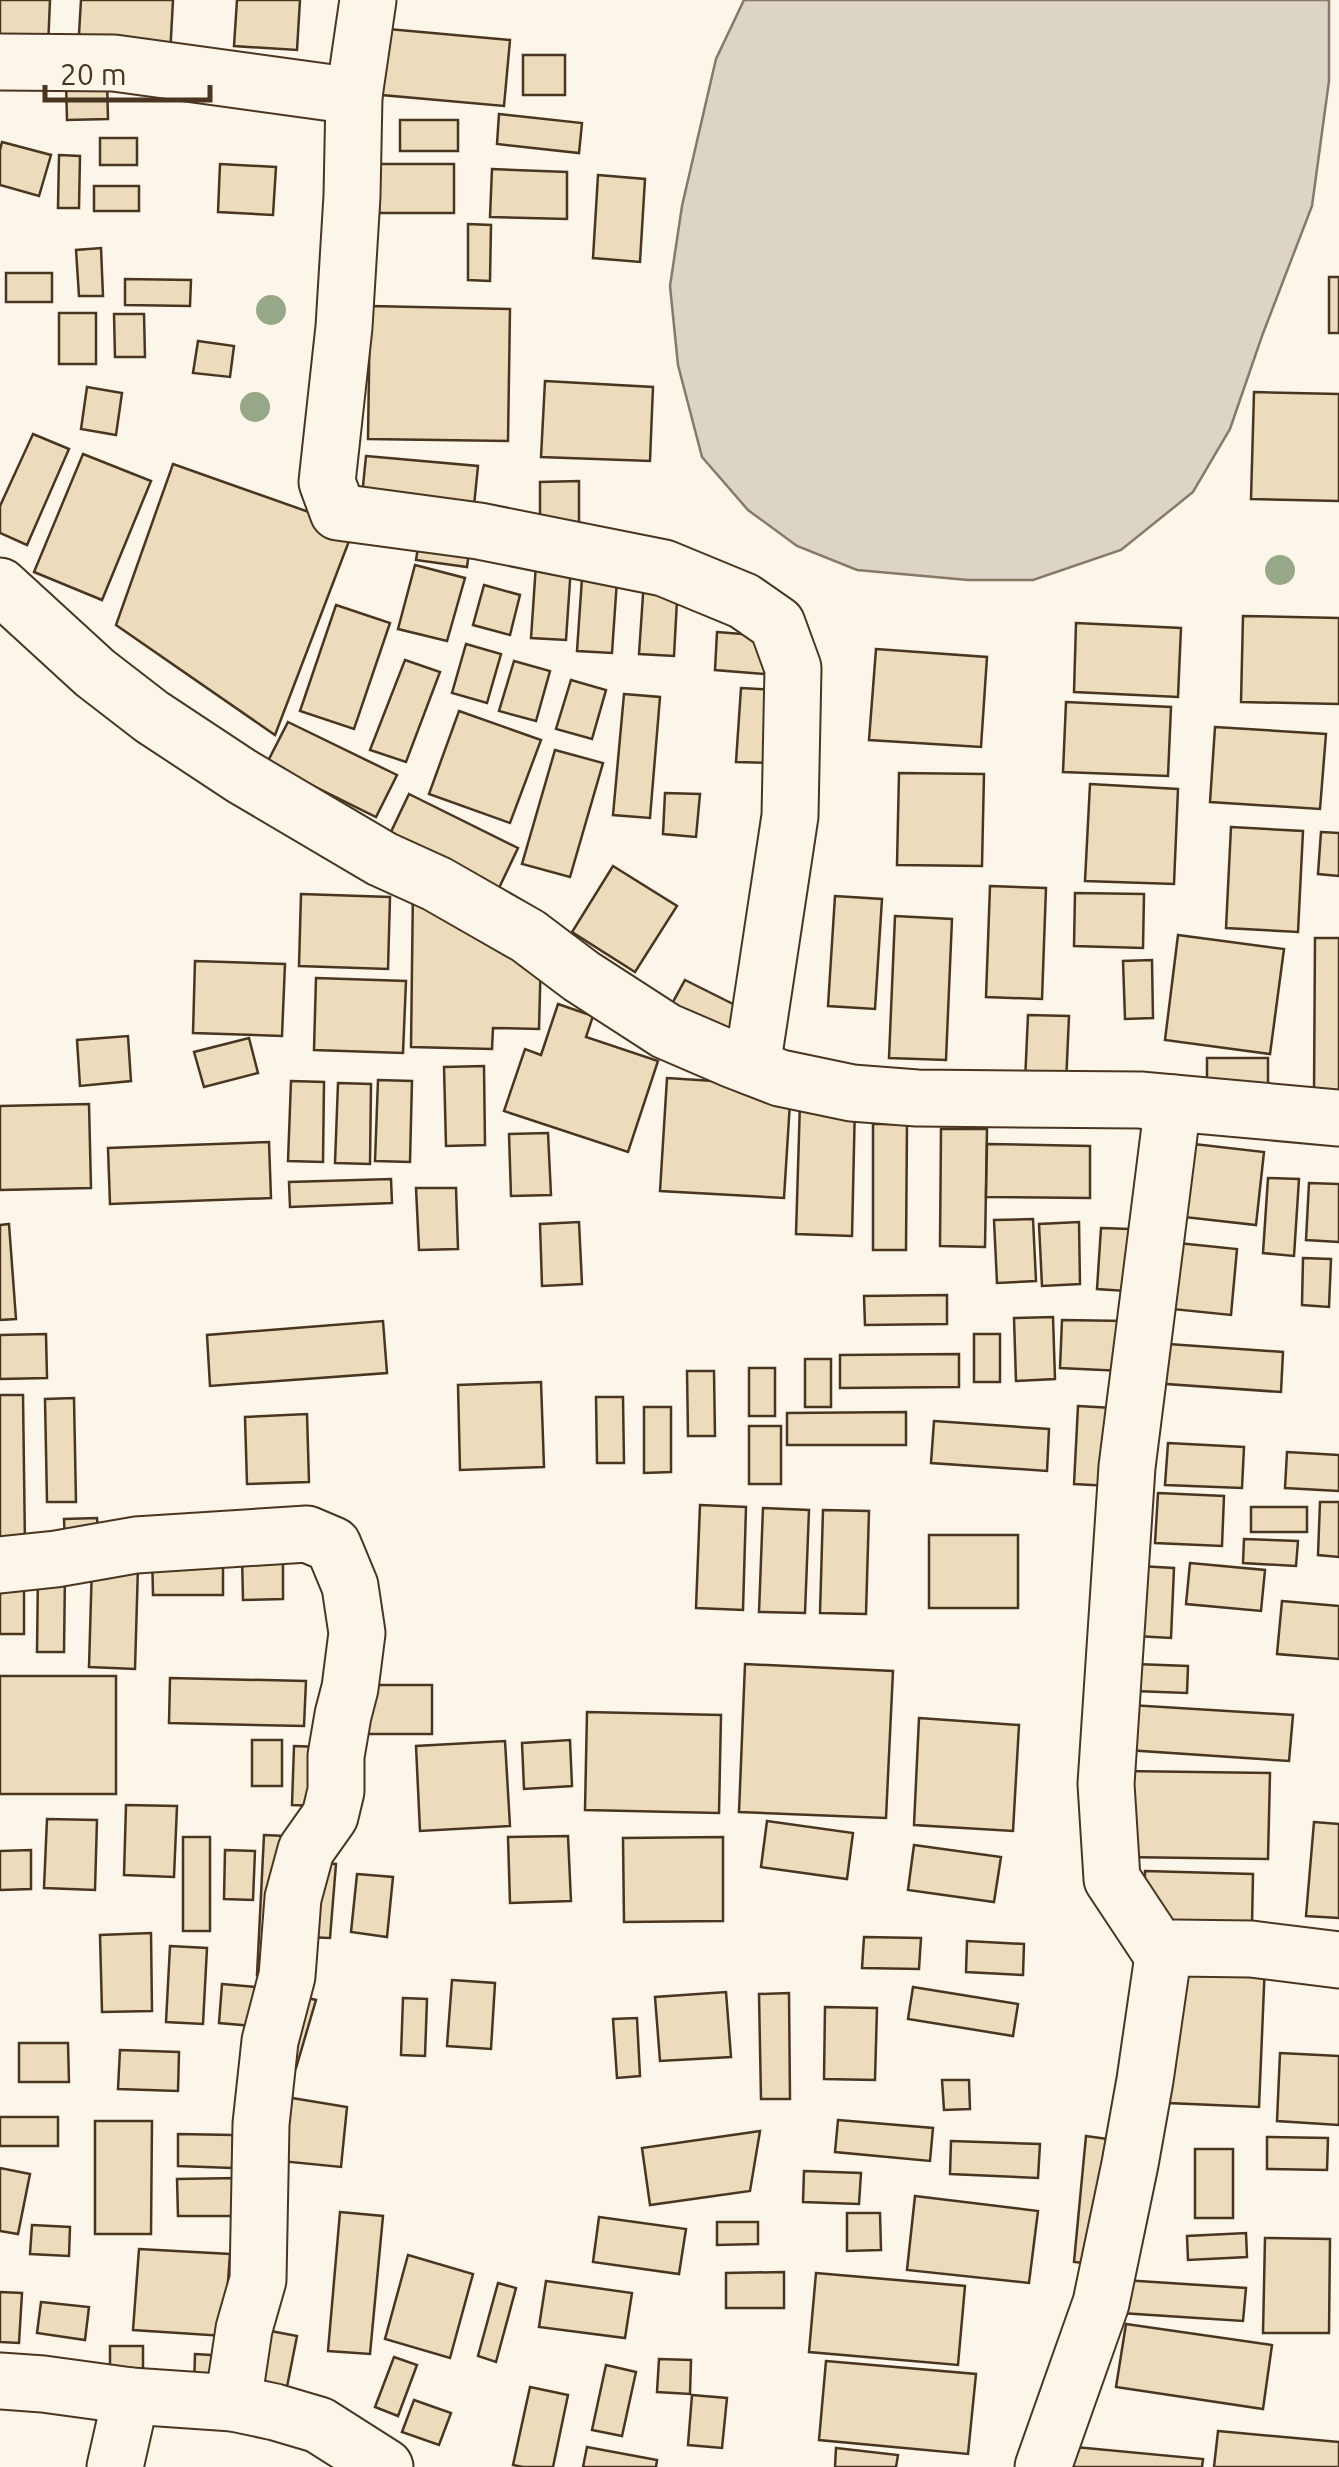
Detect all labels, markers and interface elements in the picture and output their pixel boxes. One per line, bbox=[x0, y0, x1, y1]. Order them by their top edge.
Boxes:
scale bar bbox=[45, 40, 210, 102]
text: 20 m bbox=[60, 57, 127, 91]

